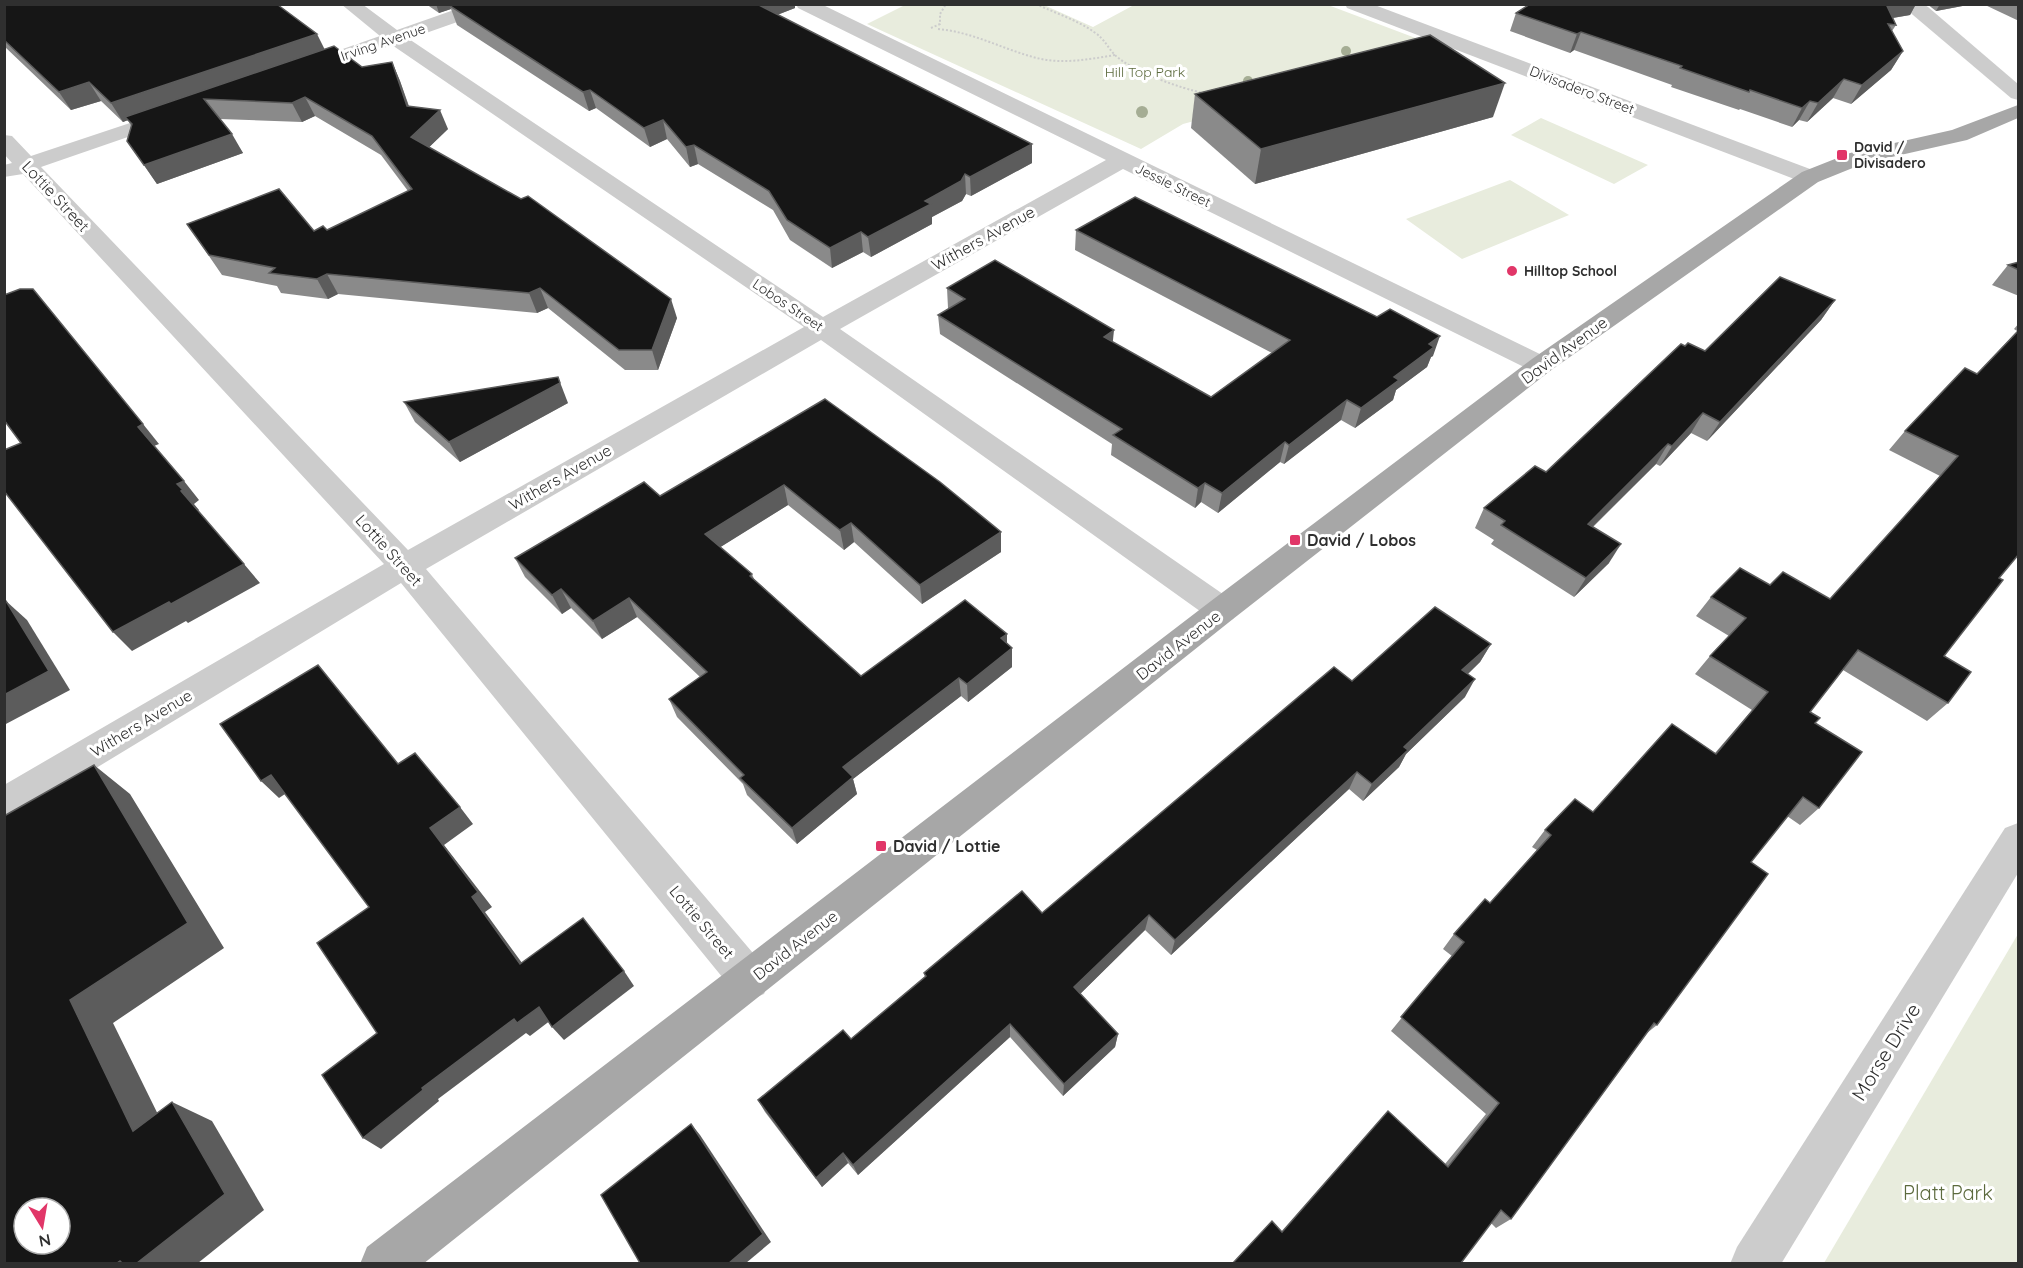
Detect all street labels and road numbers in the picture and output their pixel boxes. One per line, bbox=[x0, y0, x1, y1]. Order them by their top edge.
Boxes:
street label: Irving Avenue bbox=[338, 19, 428, 65]
street label: Divisadero Street bbox=[1527, 62, 1637, 118]
street label: Lottie Street bbox=[18, 156, 94, 236]
street label: Jessie Street bbox=[1132, 159, 1214, 211]
street label: Withers Avenue bbox=[928, 201, 1038, 275]
street label: Lobos Street bbox=[749, 275, 827, 335]
street label: David Avenue bbox=[1517, 312, 1611, 388]
street label: Withers Avenue bbox=[505, 440, 615, 514]
street label: Lottie Street bbox=[352, 510, 426, 590]
street label: David Avenue bbox=[1132, 606, 1224, 684]
street label: Withers Avenue bbox=[86, 685, 196, 761]
street label: Lottie Street bbox=[666, 881, 738, 963]
street label: David Avenue bbox=[749, 906, 841, 984]
street label: Morse Drive bbox=[1846, 998, 1925, 1105]

